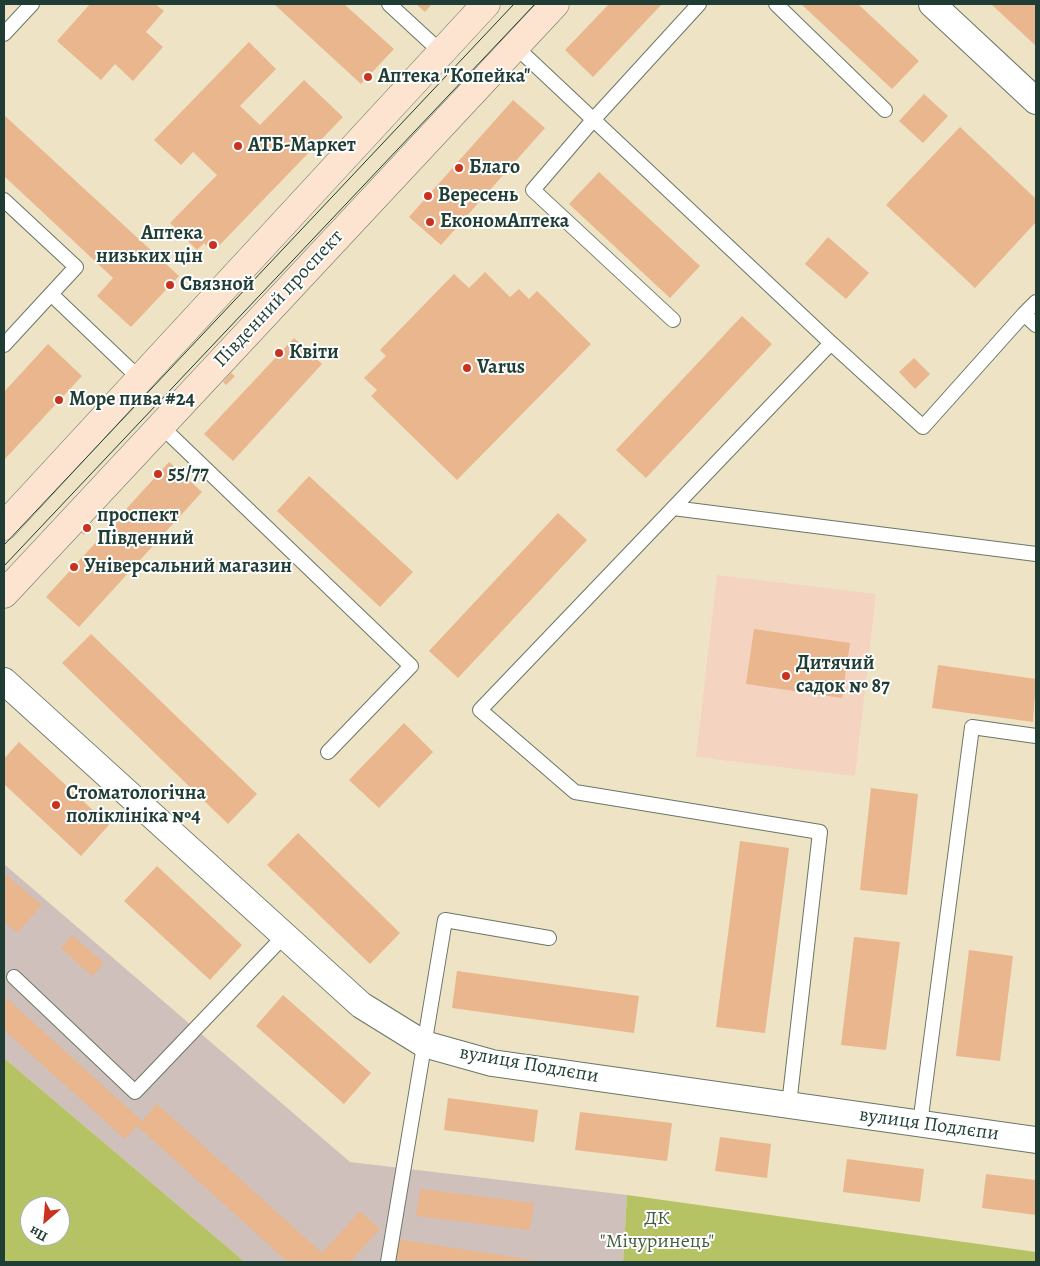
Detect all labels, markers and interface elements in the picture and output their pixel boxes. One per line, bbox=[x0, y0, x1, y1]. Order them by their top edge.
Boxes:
place label: Аптека "Копейка" bbox=[378, 65, 531, 89]
marker: Аптека "Копейка" bbox=[362, 71, 374, 83]
place label: АТБ-Маркет bbox=[248, 134, 356, 158]
marker: АТБ-Маркет bbox=[232, 140, 244, 152]
place label: Благо bbox=[469, 156, 520, 180]
marker: Благо bbox=[453, 162, 465, 174]
place label: Вересень bbox=[438, 184, 518, 208]
marker: Вересень bbox=[422, 190, 434, 202]
place label: ЕкономАптека bbox=[440, 210, 569, 234]
marker: ЕкономАптека bbox=[424, 216, 436, 228]
place label: Аптека низьких цін bbox=[96, 222, 203, 269]
street label: Південний проспект bbox=[209, 225, 349, 373]
marker: Аптека низьких цін bbox=[207, 239, 219, 251]
place label: Связной bbox=[180, 273, 254, 297]
marker: Связной bbox=[164, 279, 176, 291]
place label: Квіти bbox=[289, 341, 339, 365]
marker: Квіти bbox=[273, 347, 285, 359]
place label: Varus bbox=[477, 356, 525, 380]
marker: Varus bbox=[461, 362, 473, 374]
place label: Море пива #24 bbox=[69, 388, 195, 412]
marker: Море пива #24 bbox=[53, 394, 65, 406]
place label: 55/77 bbox=[168, 462, 209, 486]
marker: 55/77 bbox=[152, 468, 164, 480]
place label: проспект Південний bbox=[97, 504, 194, 551]
marker: проспект Південний bbox=[81, 522, 93, 534]
place label: Універсальний магазин bbox=[84, 555, 292, 579]
marker: Універсальний магазин bbox=[68, 561, 80, 573]
place label: Дитячий садок № 87 bbox=[796, 652, 890, 699]
marker: Дитячий садок № 87 bbox=[780, 670, 792, 682]
place label: Стоматологічна поліклініка №4 bbox=[66, 782, 206, 829]
marker: Стоматологічна поліклініка №4 bbox=[50, 799, 62, 811]
street label: вулиця Подлєпи bbox=[458, 1041, 600, 1089]
street label: вулиця Подлєпи bbox=[858, 1103, 1000, 1147]
north arrow bbox=[20, 1196, 70, 1246]
park label: ДК "Мічуринець" bbox=[600, 1207, 714, 1254]
text: Пн bbox=[26, 1221, 51, 1247]

